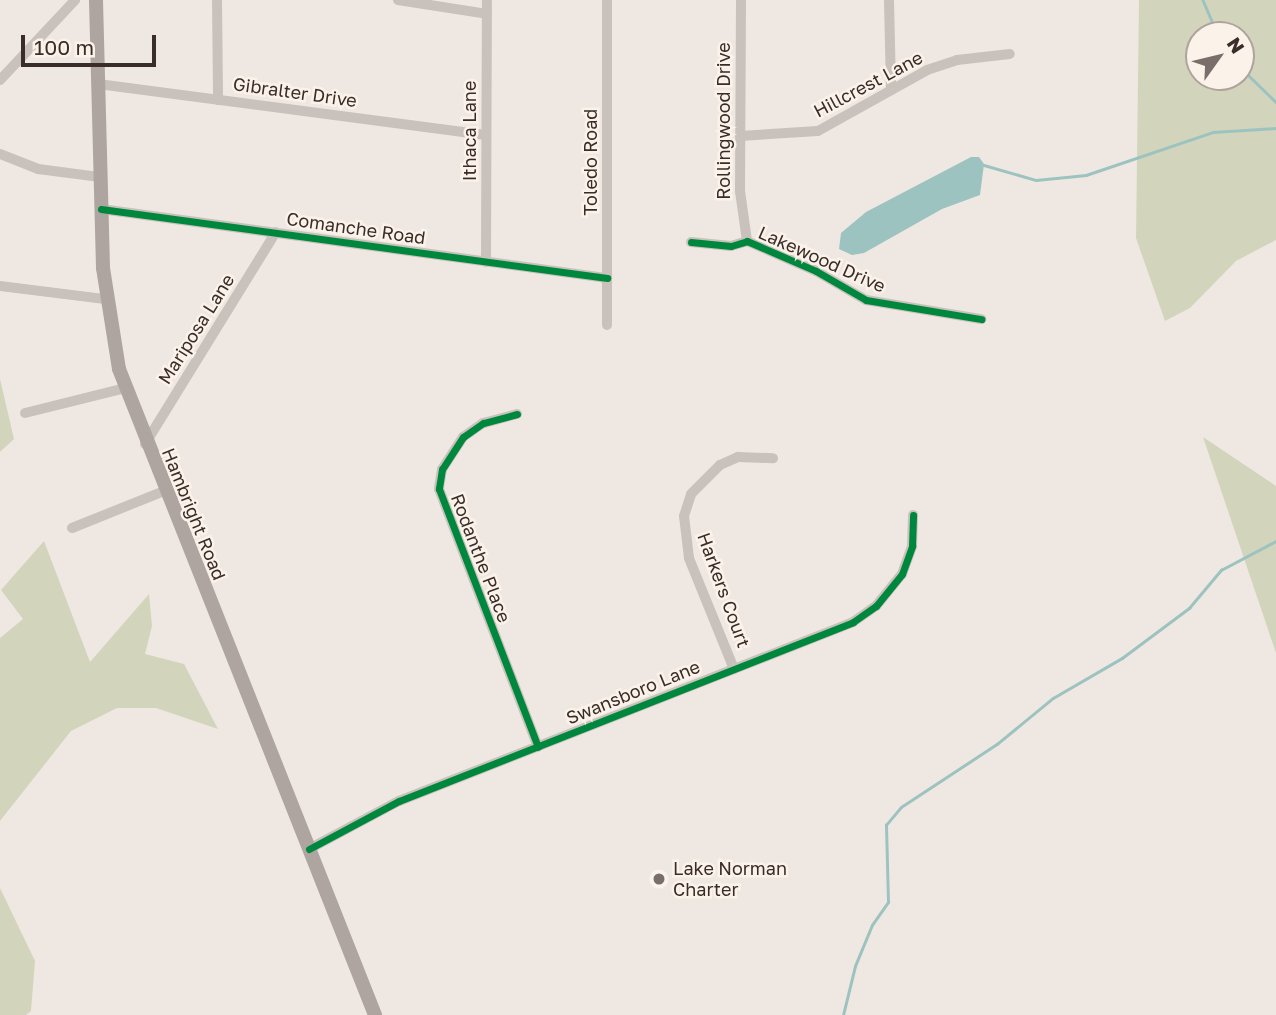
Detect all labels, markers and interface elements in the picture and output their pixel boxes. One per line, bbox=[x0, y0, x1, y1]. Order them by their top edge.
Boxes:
scale bar bbox=[24, 21, 159, 65]
north arrow bbox=[1185, 21, 1255, 91]
text: N bbox=[1223, 33, 1250, 58]
text: 100 m bbox=[34, 34, 94, 60]
street label: Rollingwood Drive bbox=[712, 42, 734, 200]
street label: Hillcrest Lane bbox=[810, 46, 926, 122]
street label: Gibralter Drive bbox=[232, 73, 358, 111]
street label: Ithaca Lane bbox=[458, 81, 480, 181]
street label: Toledo Road bbox=[579, 109, 601, 215]
street label: Comanche Road bbox=[285, 208, 427, 248]
street label: Lakewood Drive bbox=[755, 221, 889, 297]
street label: Mariposa Lane bbox=[154, 270, 238, 388]
street label: Hambright Road bbox=[158, 445, 230, 583]
street label: Rodanthe Place bbox=[447, 491, 515, 625]
street label: Harkers Court bbox=[693, 530, 755, 650]
street label: Swansboro Lane bbox=[563, 655, 703, 729]
place label: Lake Norman Charter bbox=[673, 858, 787, 900]
marker: Lake Norman Charter bbox=[651, 871, 667, 887]

